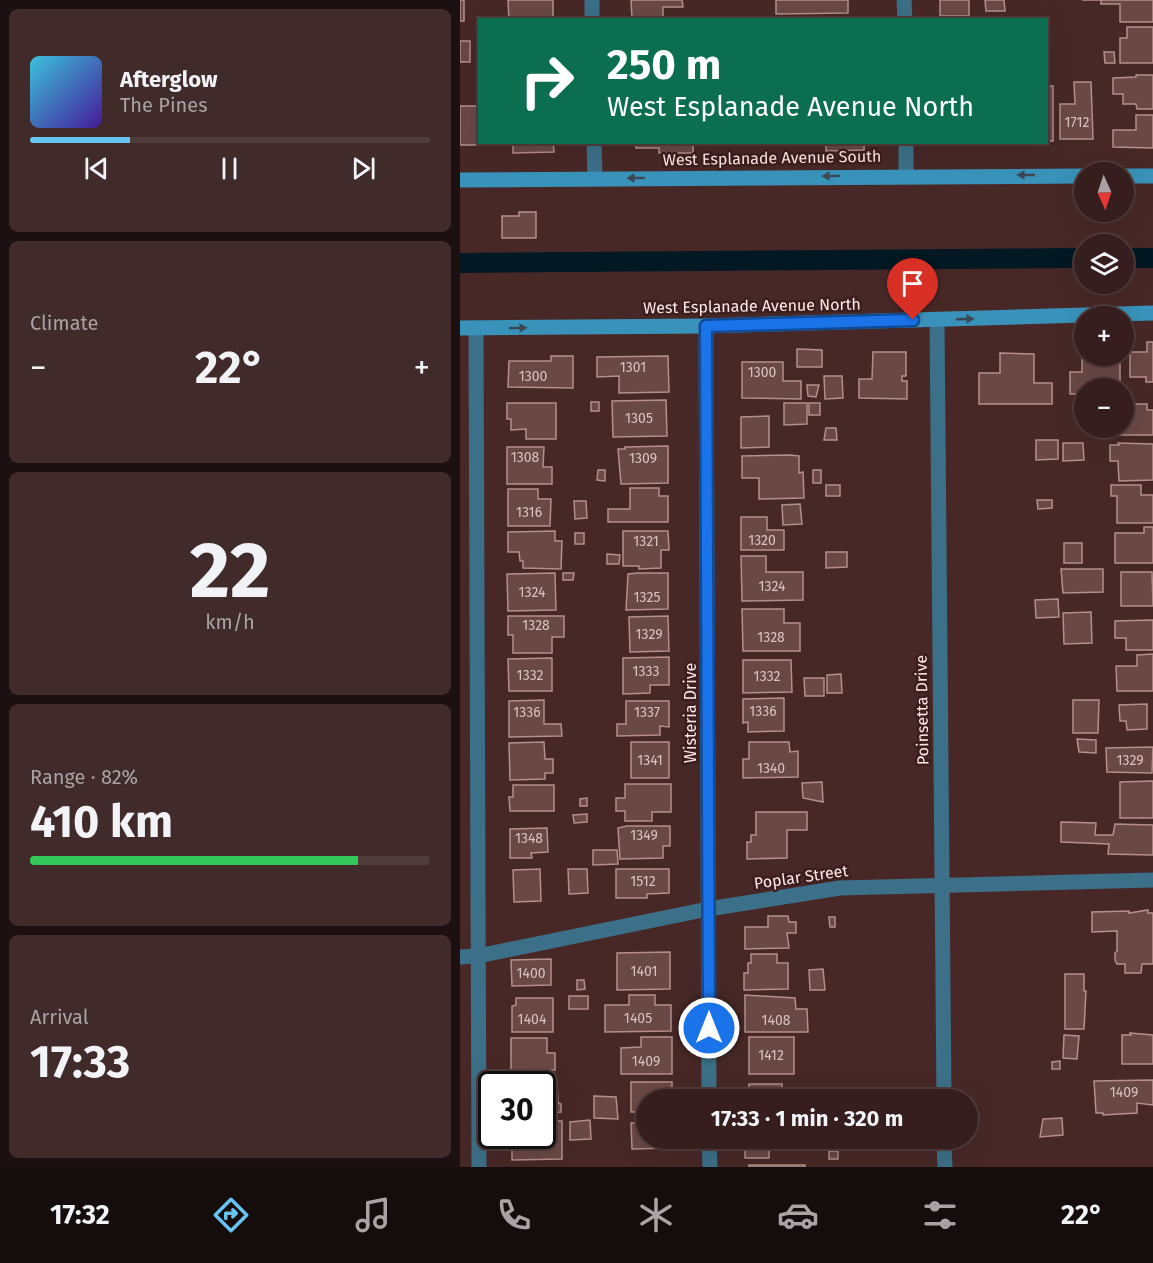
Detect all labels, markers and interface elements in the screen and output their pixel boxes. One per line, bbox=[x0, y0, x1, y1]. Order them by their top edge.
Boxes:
text: 250 m bbox=[607, 40, 721, 90]
icon: right bbox=[508, 42, 586, 120]
text: Afterglow bbox=[120, 66, 217, 93]
text: West Esplanade Avenue North bbox=[607, 91, 974, 123]
text: The Pines bbox=[120, 93, 207, 117]
house number: 1712 bbox=[1064, 114, 1090, 131]
street label: West Esplanade Avenue South bbox=[663, 147, 881, 169]
icon: previous bbox=[80, 152, 113, 185]
icon: pause bbox=[213, 152, 246, 185]
icon: next bbox=[347, 152, 380, 185]
north arrow bbox=[1074, 162, 1134, 222]
map controls bbox=[1074, 162, 1134, 438]
one-way arrow bbox=[1016, 170, 1035, 180]
one-way arrow bbox=[821, 171, 840, 181]
one-way arrow bbox=[626, 173, 645, 183]
button: layers bbox=[1074, 234, 1134, 294]
pin bbox=[887, 258, 938, 320]
icon: arrive bbox=[896, 267, 929, 300]
street label: West Esplanade Avenue North bbox=[643, 295, 861, 317]
button: + bbox=[1074, 306, 1134, 366]
text: Climate bbox=[30, 311, 98, 335]
one-way arrow bbox=[956, 314, 975, 323]
one-way arrow bbox=[509, 323, 528, 333]
text: 22° bbox=[195, 341, 265, 395]
text: − bbox=[30, 348, 47, 388]
text: + bbox=[414, 348, 430, 388]
house number: 1301 bbox=[620, 359, 646, 376]
house number: 1300 bbox=[748, 364, 777, 381]
house number: 1300 bbox=[519, 368, 548, 385]
button: − bbox=[1074, 378, 1134, 438]
house number: 1305 bbox=[625, 410, 653, 427]
house number: 1308 bbox=[511, 449, 540, 466]
house number: 1309 bbox=[629, 450, 657, 467]
house number: 1316 bbox=[516, 504, 542, 521]
text: 22 bbox=[190, 524, 270, 618]
house number: 1320 bbox=[748, 532, 776, 549]
house number: 1321 bbox=[633, 533, 659, 550]
house number: 1324 bbox=[759, 578, 786, 595]
house number: 1324 bbox=[519, 584, 546, 601]
house number: 1325 bbox=[634, 589, 660, 606]
text: km/h bbox=[205, 610, 255, 634]
house number: 1328 bbox=[522, 617, 550, 634]
house number: 1329 bbox=[635, 626, 663, 643]
house number: 1328 bbox=[757, 629, 785, 646]
street label: Poinsetta Drive bbox=[912, 655, 932, 765]
house number: 1333 bbox=[632, 663, 660, 680]
street label: Wisteria Drive bbox=[681, 663, 700, 763]
house number: 1332 bbox=[517, 667, 543, 684]
house number: 1332 bbox=[754, 668, 780, 685]
house number: 1336 bbox=[749, 703, 777, 720]
house number: 1336 bbox=[513, 704, 541, 721]
house number: 1337 bbox=[634, 704, 660, 721]
house number: 1341 bbox=[637, 752, 663, 769]
house number: 1329 bbox=[1116, 752, 1144, 769]
house number: 1340 bbox=[757, 760, 785, 777]
text: Range · 82% bbox=[30, 765, 138, 789]
text: 410 km bbox=[30, 795, 173, 849]
house number: 1349 bbox=[630, 827, 658, 844]
house number: 1348 bbox=[515, 830, 543, 847]
street label: Poplar Street bbox=[753, 861, 849, 893]
house number: 1512 bbox=[630, 873, 656, 890]
house number: 1401 bbox=[630, 963, 658, 980]
house number: 1400 bbox=[516, 965, 546, 982]
position arrow bbox=[677, 996, 741, 1060]
text: Arrival bbox=[30, 1005, 89, 1029]
house number: 1405 bbox=[624, 1010, 652, 1027]
house number: 1404 bbox=[518, 1011, 547, 1028]
house number: 1408 bbox=[761, 1012, 791, 1029]
text: 17:33 bbox=[30, 1035, 130, 1089]
house number: 1412 bbox=[758, 1047, 784, 1064]
house number: 1409 bbox=[632, 1053, 660, 1070]
speed limit sign: 30 bbox=[478, 1071, 556, 1149]
house number: 1409 bbox=[1110, 1084, 1138, 1101]
text: 17:33 · 1 min · 320 m bbox=[711, 1105, 903, 1132]
icon: directions bbox=[210, 1194, 252, 1236]
icon: music bbox=[352, 1194, 394, 1236]
icon: phone bbox=[493, 1194, 535, 1236]
icon: climate bbox=[635, 1194, 677, 1236]
icon: car bbox=[777, 1194, 819, 1236]
icon: filters bbox=[919, 1194, 961, 1236]
text: 17:32 bbox=[50, 1199, 110, 1231]
text: 22° bbox=[1061, 1199, 1103, 1231]

